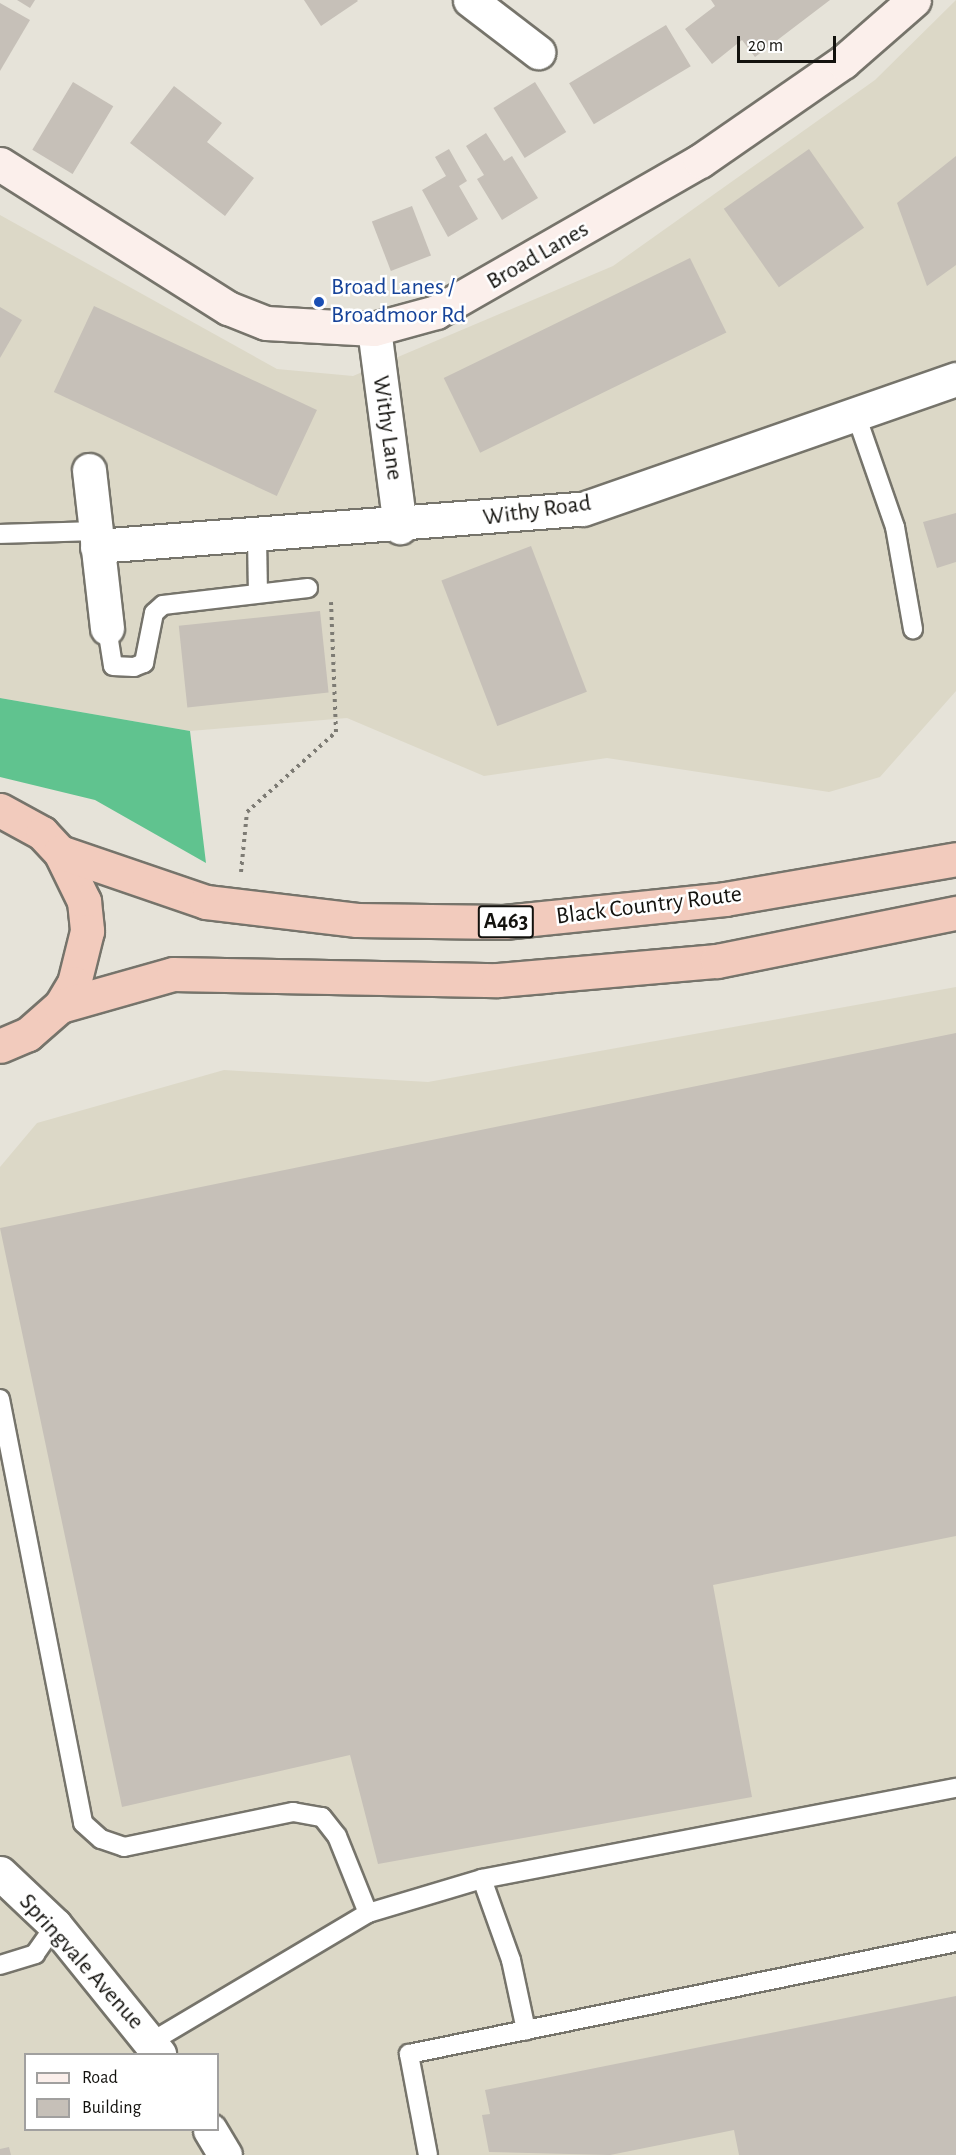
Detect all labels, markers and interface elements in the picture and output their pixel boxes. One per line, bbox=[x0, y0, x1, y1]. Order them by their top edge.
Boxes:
scale bar bbox=[740, 24, 839, 62]
text: 20 m bbox=[748, 37, 783, 55]
street label: Broad Lanes bbox=[482, 215, 594, 297]
place label: Broad Lanes / Broadmoor Rd bbox=[331, 274, 466, 330]
marker: Broad Lanes / Broadmoor Rd bbox=[312, 295, 326, 309]
street label: Withy Lane bbox=[365, 374, 409, 482]
street label: Withy Road bbox=[481, 489, 593, 533]
street label: Black Country Route bbox=[554, 880, 744, 932]
road number: A463 bbox=[478, 903, 534, 941]
street label: Springvale Avenue bbox=[13, 1888, 149, 2036]
legend bbox=[24, 2053, 219, 2131]
text: Road bbox=[82, 2069, 118, 2087]
text: Building bbox=[82, 2099, 141, 2117]

